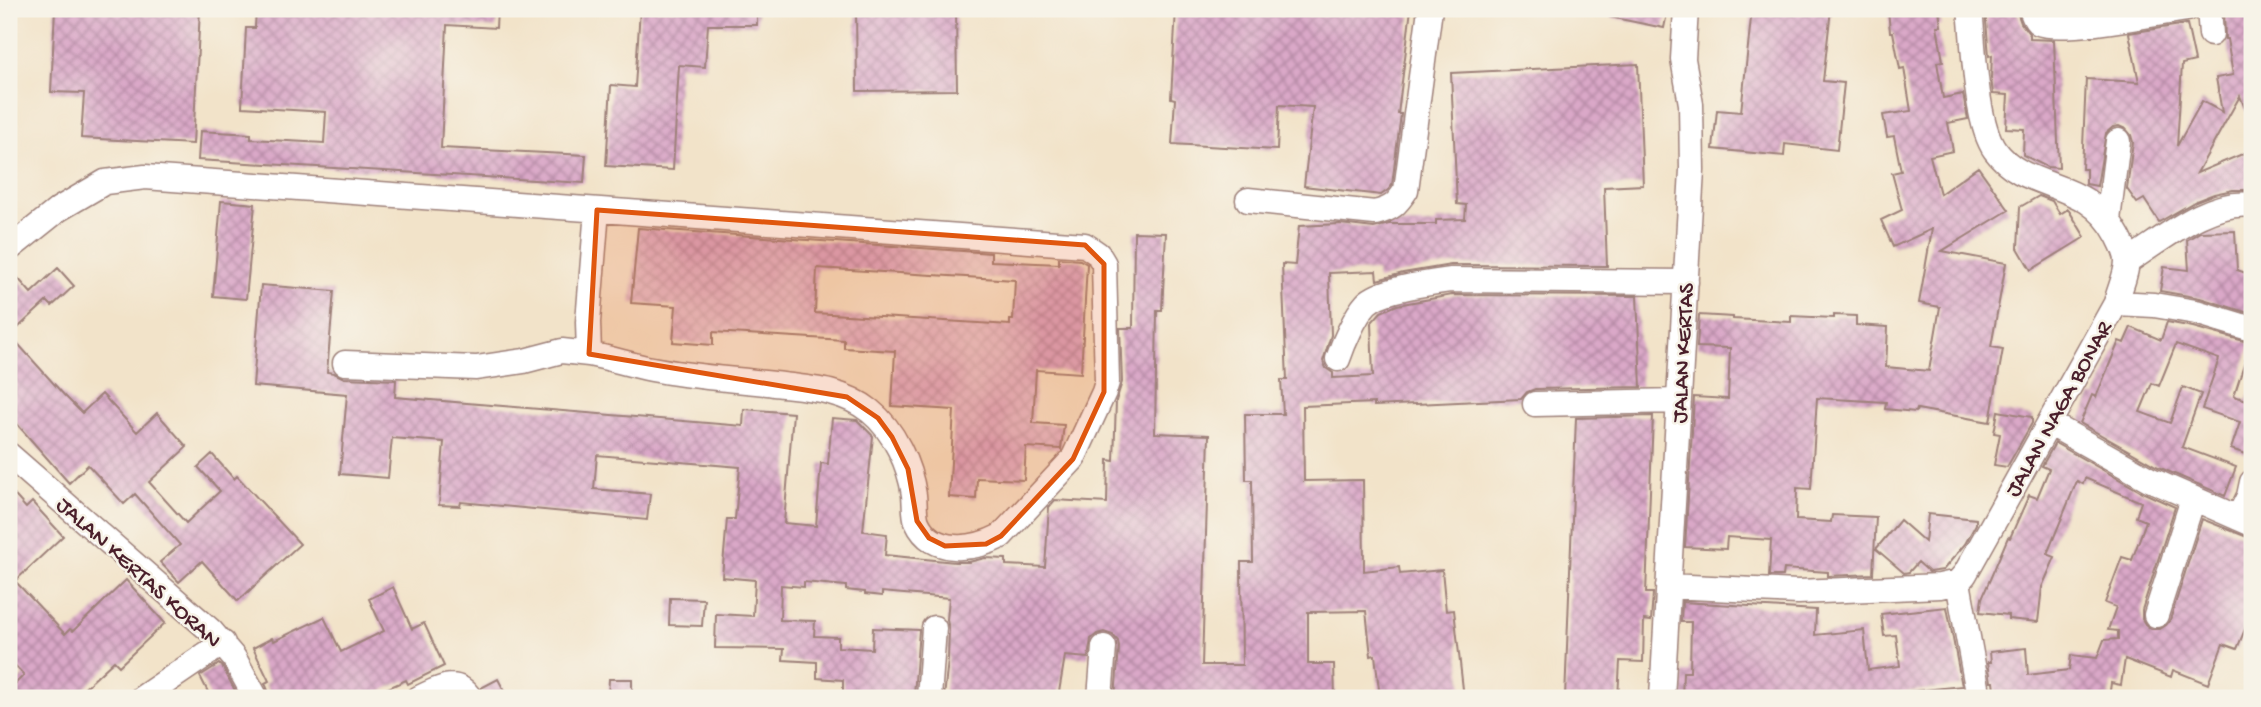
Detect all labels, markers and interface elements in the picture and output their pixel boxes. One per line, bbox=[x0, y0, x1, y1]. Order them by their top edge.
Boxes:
street label: JALAN KERTAS bbox=[1667, 282, 1702, 424]
street label: JALAN NAGA BONAR bbox=[2001, 316, 2120, 502]
street label: JALAN KERTAS KORAN bbox=[50, 492, 226, 655]

